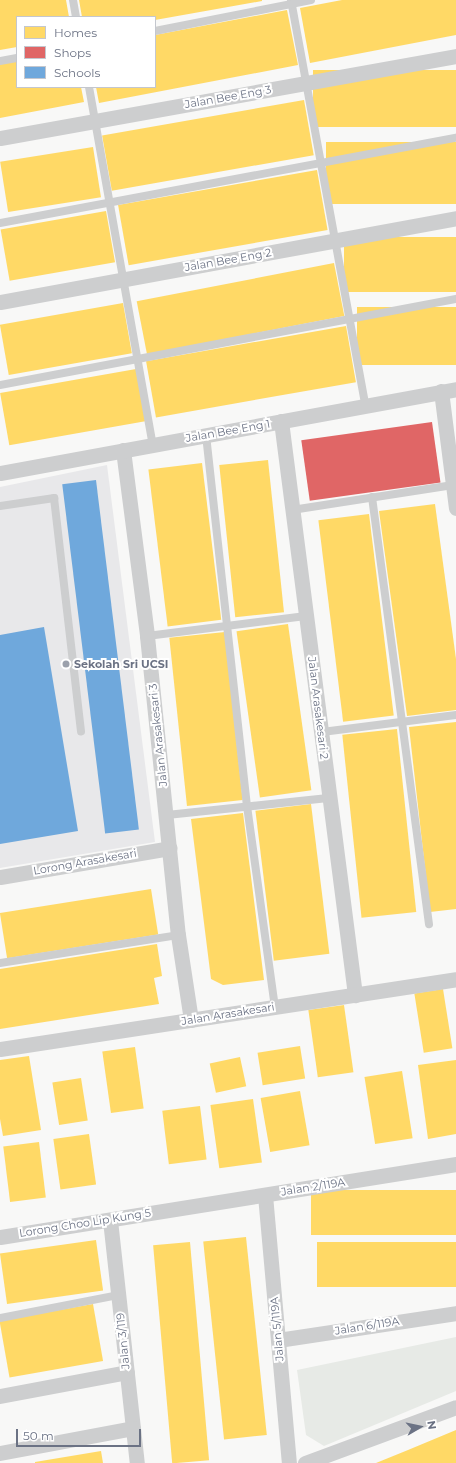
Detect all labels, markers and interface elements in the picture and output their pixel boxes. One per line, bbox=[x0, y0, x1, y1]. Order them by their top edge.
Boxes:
legend bbox=[16, 16, 156, 88]
text: Homes bbox=[54, 25, 97, 40]
text: Shops bbox=[54, 45, 91, 60]
text: Schools bbox=[54, 65, 100, 80]
street label: Jalan Bee Eng 3 bbox=[184, 83, 272, 111]
street label: Jalan Bee Eng 2 bbox=[184, 246, 272, 274]
street label: Jalan Bee Eng 1 bbox=[185, 417, 271, 445]
street label: Jalan Arasakesari 2 bbox=[305, 656, 331, 760]
place label: Sekolah Sri UCSI bbox=[74, 657, 168, 671]
marker: Sekolah Sri UCSI bbox=[61, 659, 71, 669]
street label: Jalan Arasakesari 3 bbox=[146, 683, 170, 787]
street label: Lorong Arasakesari bbox=[32, 846, 138, 878]
street label: Jalan Arasakesari bbox=[180, 1000, 276, 1028]
street label: Jalan 2/119A bbox=[280, 1175, 346, 1199]
street label: Lorong Choo Lip Kung 5 bbox=[18, 1206, 152, 1240]
street label: Jalan 5/119A bbox=[268, 1296, 286, 1362]
street label: Jalan 3/119 bbox=[113, 1312, 133, 1370]
street label: Jalan 6/119A bbox=[334, 1314, 400, 1338]
north arrow bbox=[400, 1407, 440, 1447]
text: N bbox=[424, 1420, 439, 1431]
scale bar bbox=[18, 1421, 143, 1447]
text: 50 m bbox=[23, 1428, 54, 1443]

